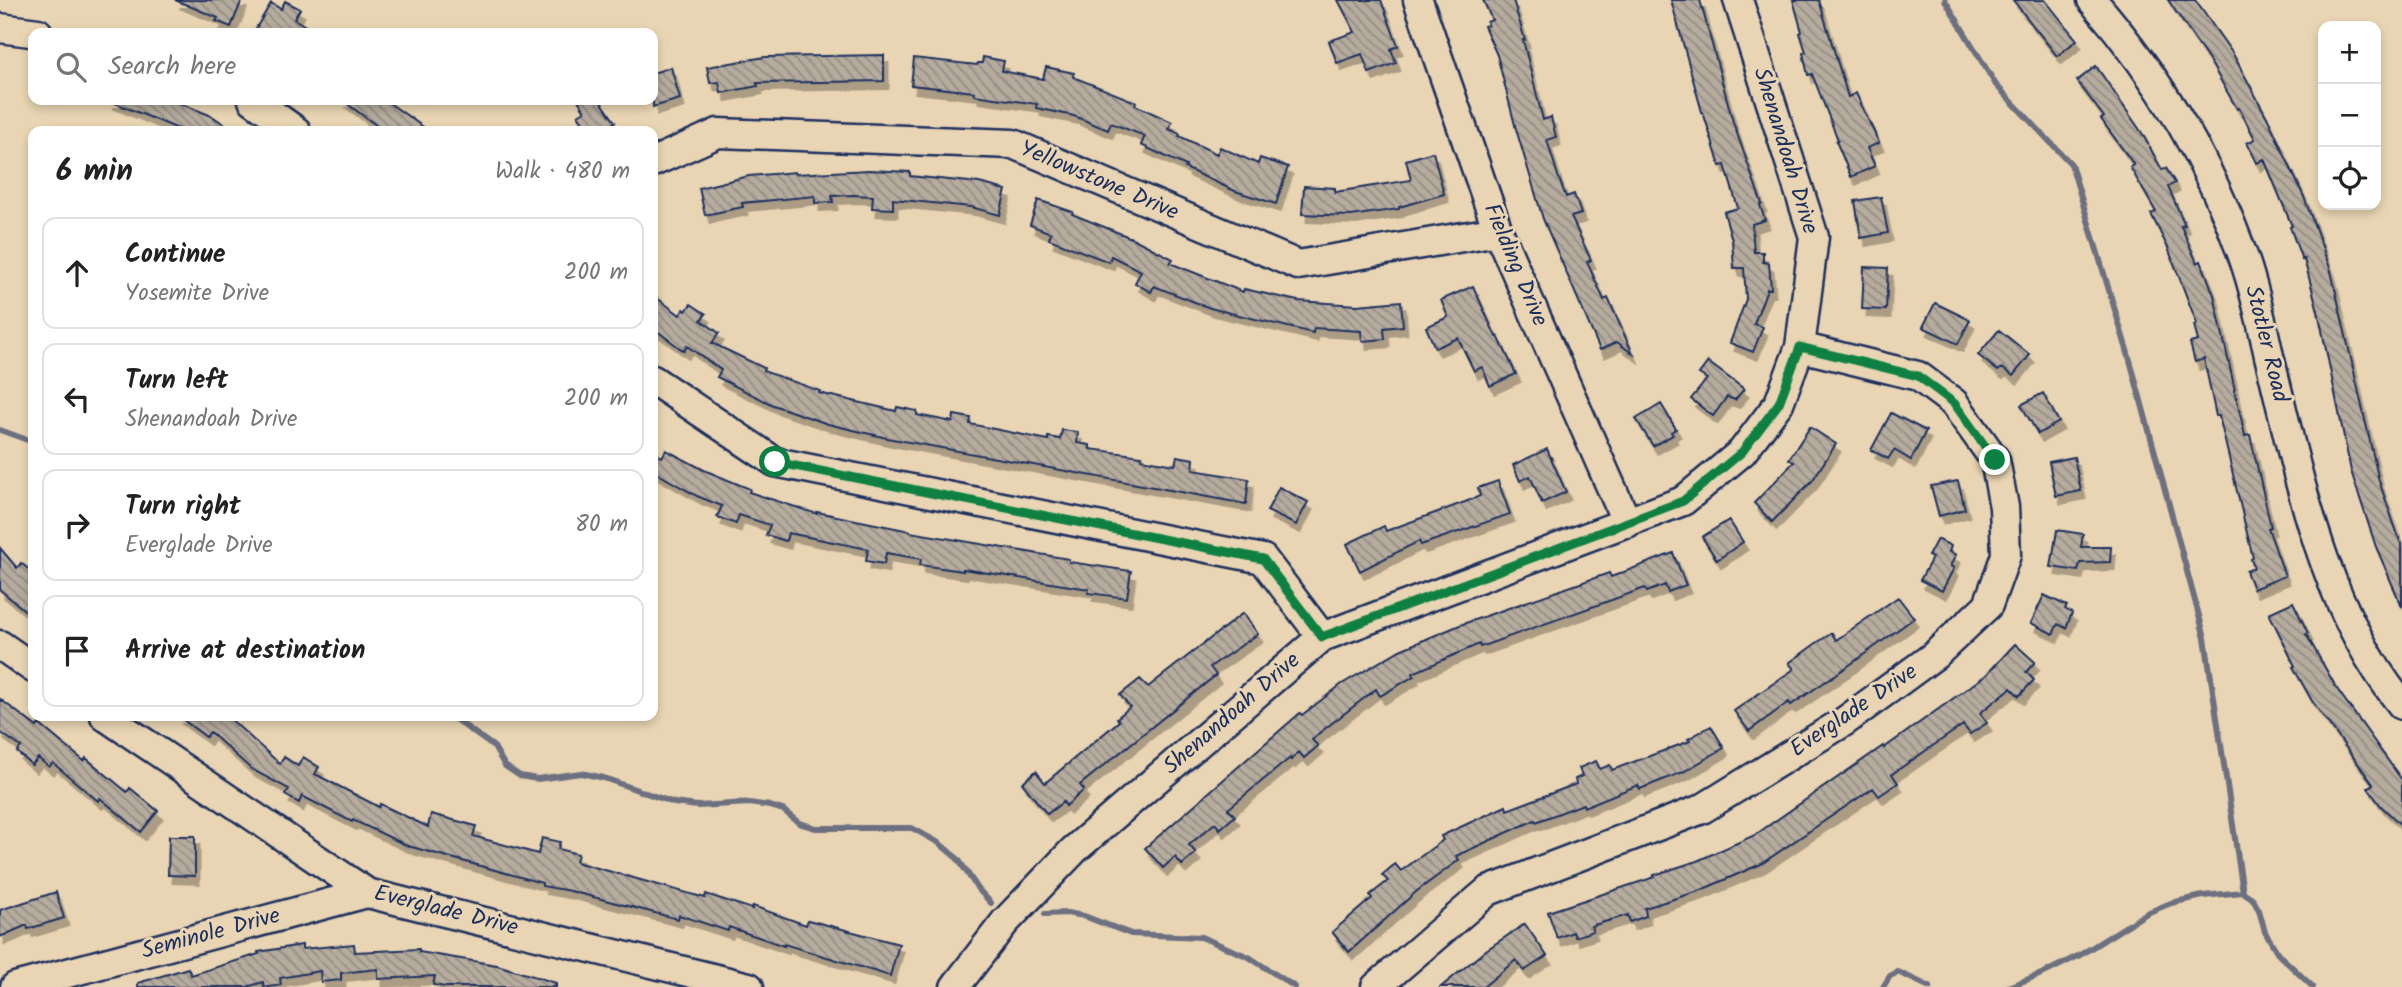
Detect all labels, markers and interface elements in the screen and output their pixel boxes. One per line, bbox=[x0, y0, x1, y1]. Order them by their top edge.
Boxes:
map controls bbox=[2318, 21, 2381, 210]
button: + bbox=[2318, 21, 2381, 84]
search box bbox=[28, 28, 658, 105]
text: Search here bbox=[108, 46, 236, 88]
icon: search bbox=[52, 48, 90, 86]
street label: Shenandoah Drive bbox=[1743, 63, 1827, 239]
button: − bbox=[2318, 84, 2381, 147]
street label: Yellowstone Drive bbox=[1014, 131, 1184, 231]
button: locate bbox=[2318, 147, 2381, 210]
text: 6 min bbox=[56, 148, 133, 196]
text: Walk · 480 m bbox=[495, 154, 630, 190]
street label: Fielding Drive bbox=[1473, 198, 1557, 332]
text: Continue bbox=[125, 234, 226, 276]
icon: ahead bbox=[58, 254, 96, 292]
text: 200 m bbox=[564, 255, 628, 291]
text: Yosemite Drive bbox=[125, 276, 269, 312]
street label: Stotler Road bbox=[2234, 282, 2298, 407]
text: Turn left bbox=[125, 360, 228, 402]
icon: left bbox=[58, 380, 96, 418]
text: 200 m bbox=[564, 381, 628, 417]
text: Shenandoah Drive bbox=[125, 402, 297, 438]
route end bbox=[1979, 444, 2010, 475]
route start bbox=[759, 446, 790, 477]
text: Turn right bbox=[125, 486, 241, 528]
icon: right bbox=[58, 506, 96, 544]
text: 80 m bbox=[575, 507, 628, 543]
text: Everglade Drive bbox=[125, 528, 273, 564]
text: Arrive at destination bbox=[125, 630, 365, 672]
icon: arrive bbox=[58, 632, 96, 670]
street label: Shenandoah Drive bbox=[1155, 644, 1309, 784]
street label: Everglade Drive bbox=[1783, 655, 1925, 767]
street label: Everglade Drive bbox=[370, 876, 522, 946]
street label: Seminole Drive bbox=[138, 898, 284, 970]

